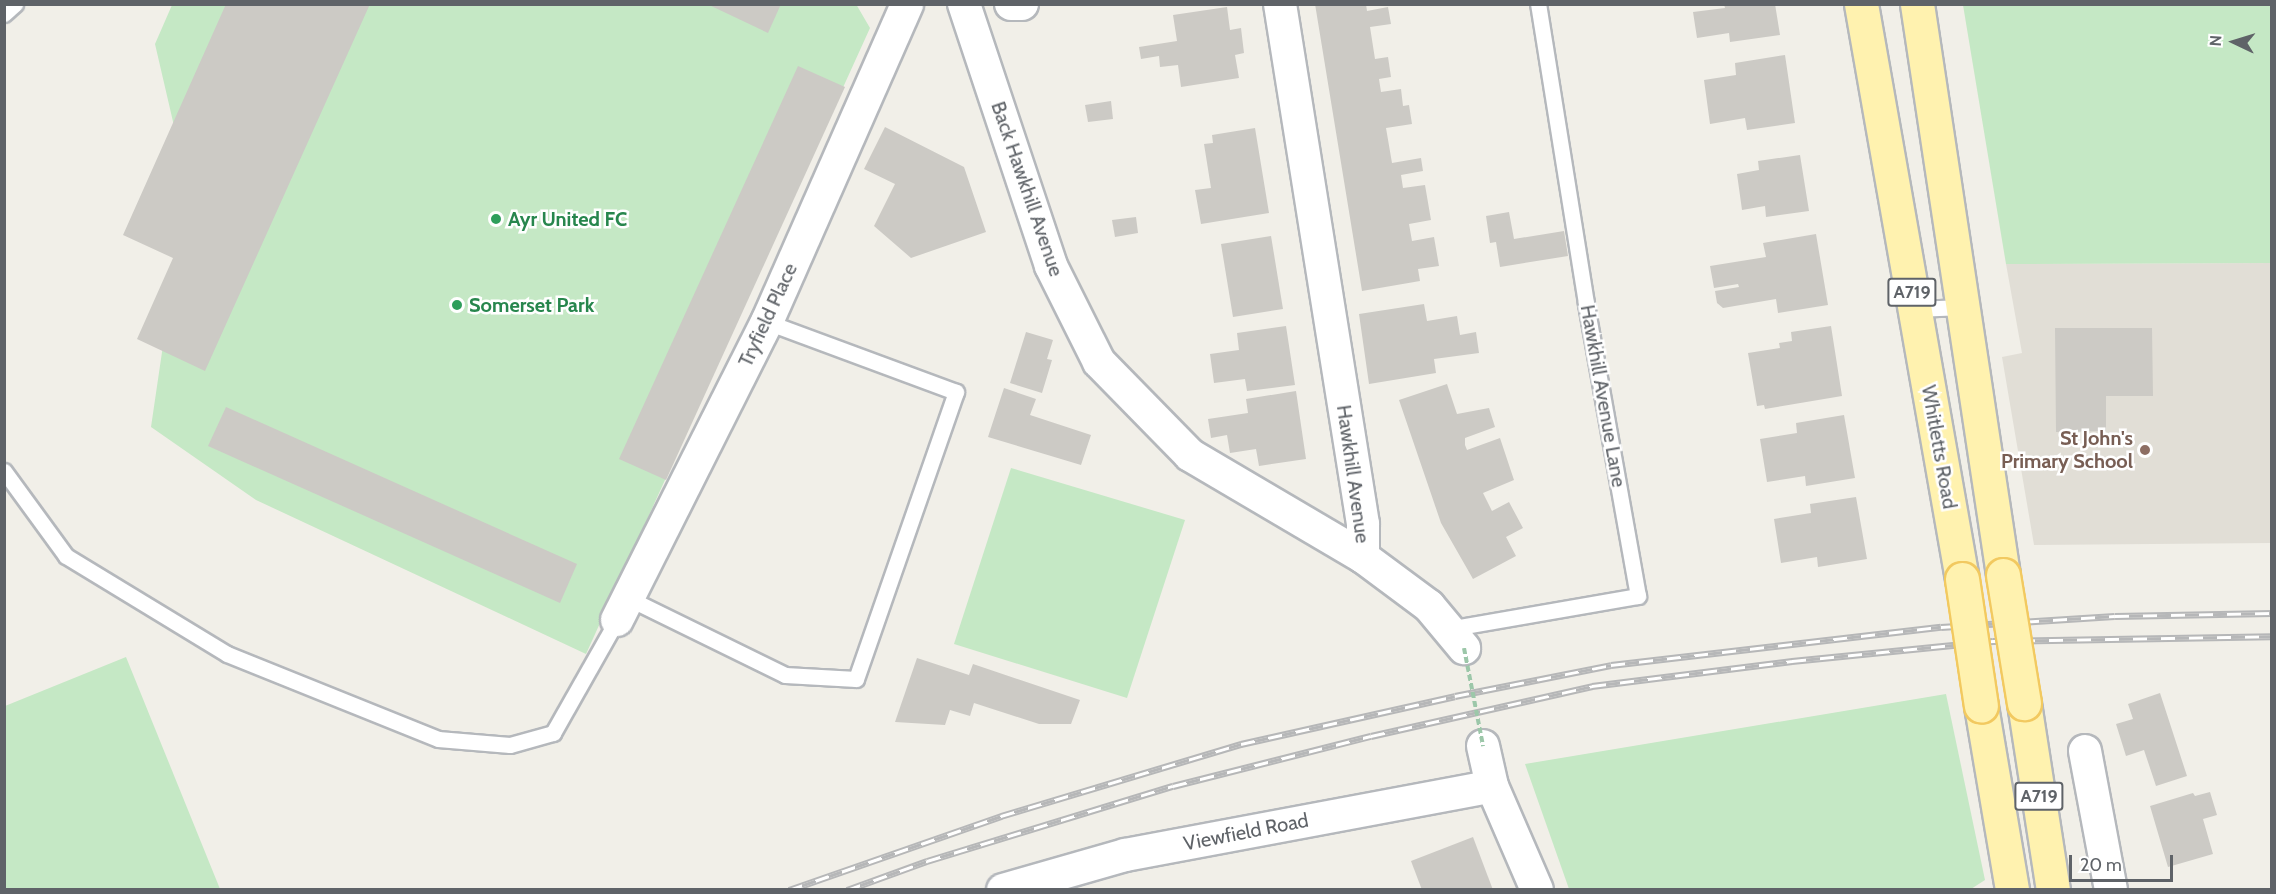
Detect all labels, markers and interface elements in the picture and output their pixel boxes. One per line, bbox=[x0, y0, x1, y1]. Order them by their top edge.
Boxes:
north arrow bbox=[2204, 12, 2264, 72]
text: N bbox=[2206, 34, 2225, 47]
street label: Back Hawkhill Avenue bbox=[986, 98, 1068, 280]
place label: Ayr United FC bbox=[508, 207, 627, 231]
marker: Ayr United FC bbox=[489, 212, 503, 226]
street label: Tryfield Place bbox=[734, 259, 802, 371]
road number: A719 bbox=[1886, 277, 1938, 307]
place label: Somerset Park bbox=[469, 293, 594, 317]
marker: Somerset Park bbox=[450, 298, 464, 312]
street label: Hawkhill Avenue Lane bbox=[1575, 303, 1631, 489]
street label: Whitletts Road bbox=[1916, 383, 1962, 511]
street label: Hawkhill Avenue bbox=[1331, 403, 1375, 545]
place label: St John's Primary School bbox=[2001, 426, 2133, 473]
marker: St John's Primary School bbox=[2138, 443, 2152, 457]
road number: A719 bbox=[2014, 781, 2064, 811]
street label: Viewfield Road bbox=[1181, 808, 1311, 856]
scale bar bbox=[2072, 843, 2176, 881]
text: 20 m bbox=[2080, 854, 2122, 876]

